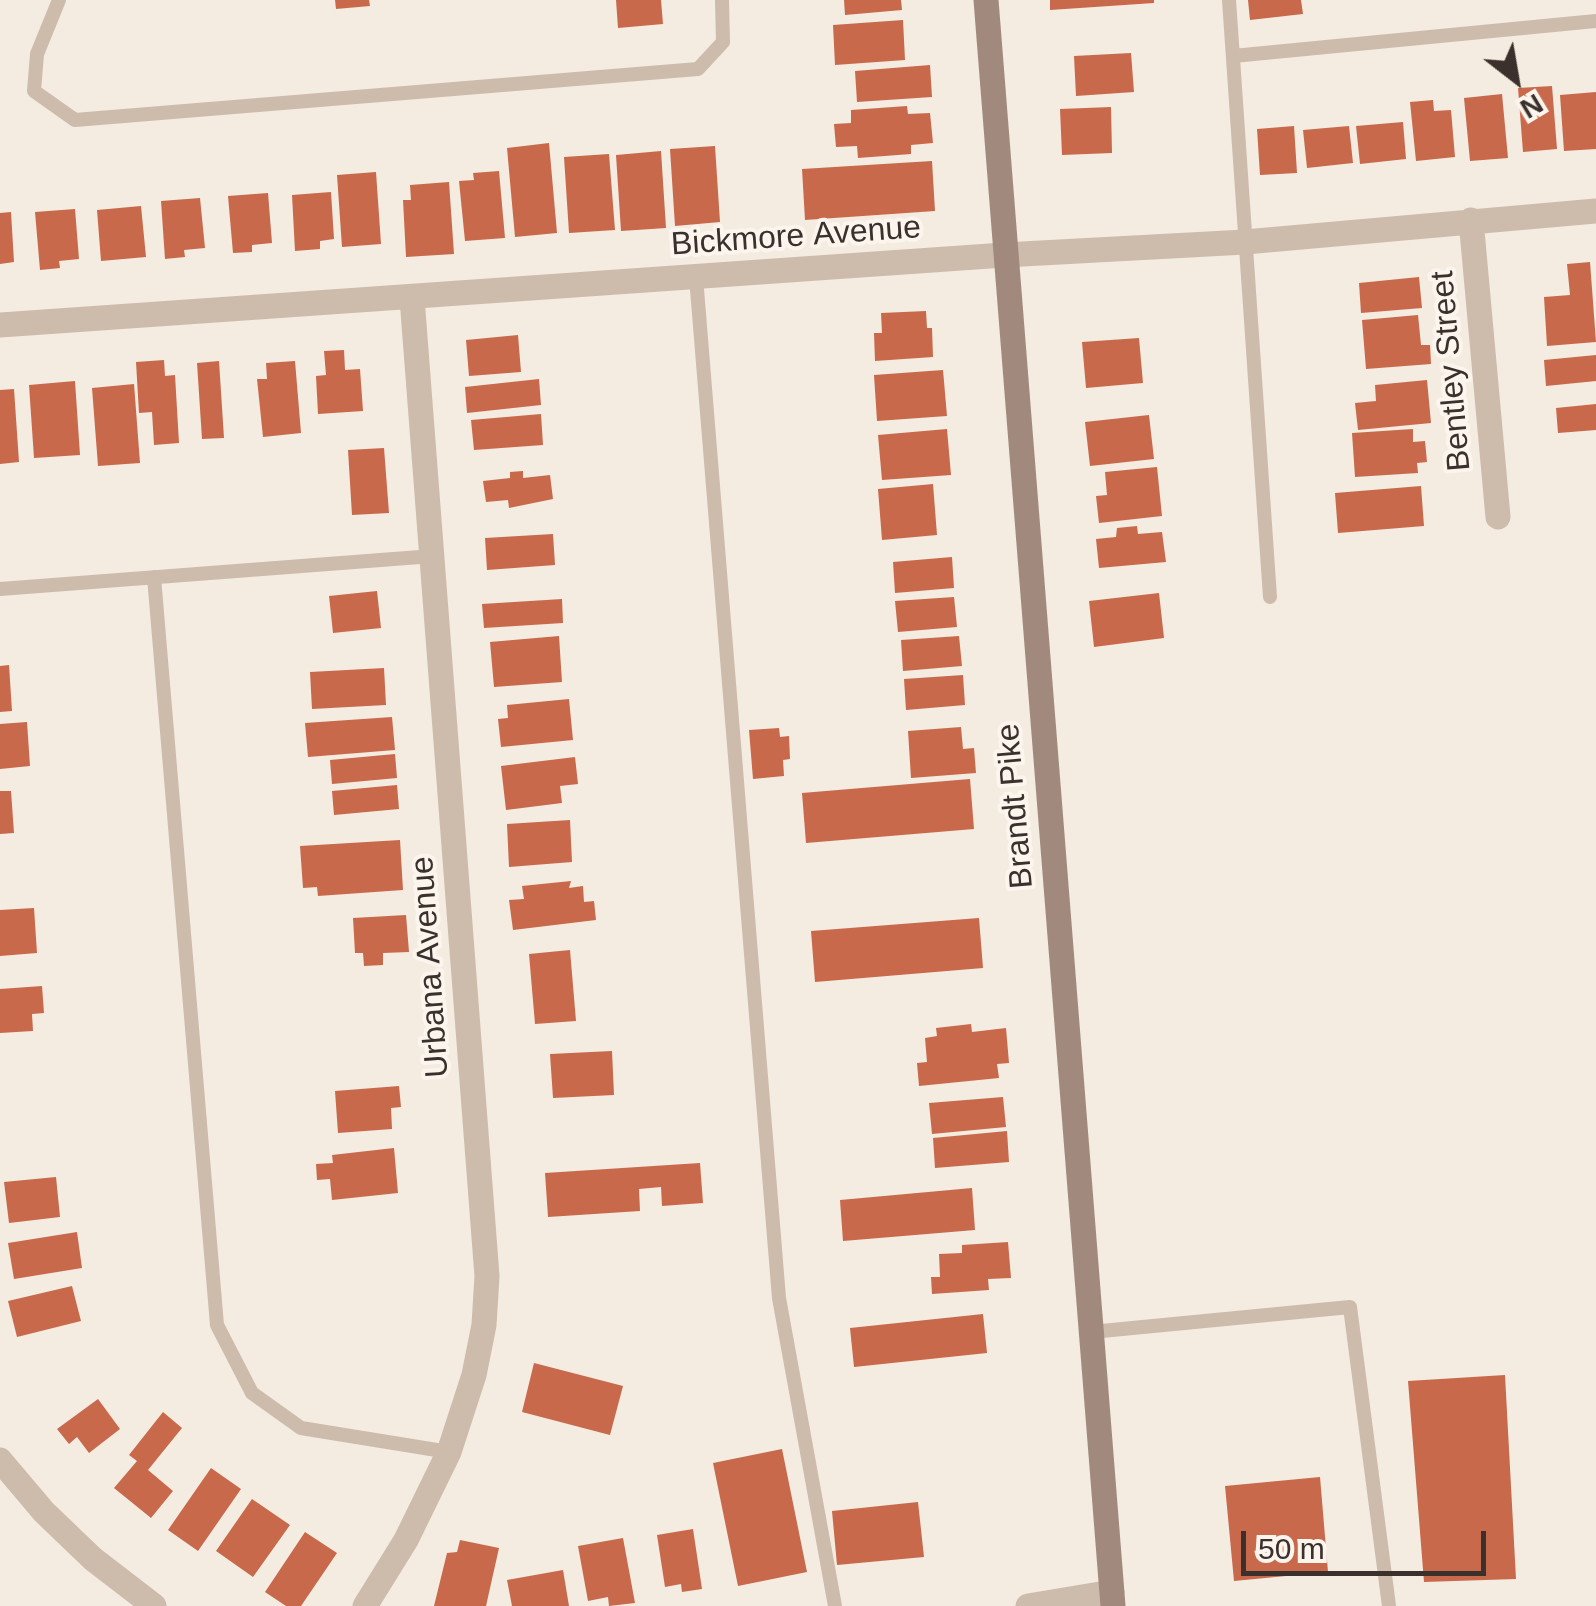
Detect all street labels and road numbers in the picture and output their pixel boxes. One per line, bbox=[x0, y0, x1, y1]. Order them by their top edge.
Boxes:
street label: Bickmore Avenue bbox=[670, 209, 922, 265]
street label: Bentley Street bbox=[1424, 269, 1480, 473]
street label: Brandt Pike bbox=[990, 722, 1042, 890]
street label: Urbana Avenue bbox=[404, 855, 458, 1079]

